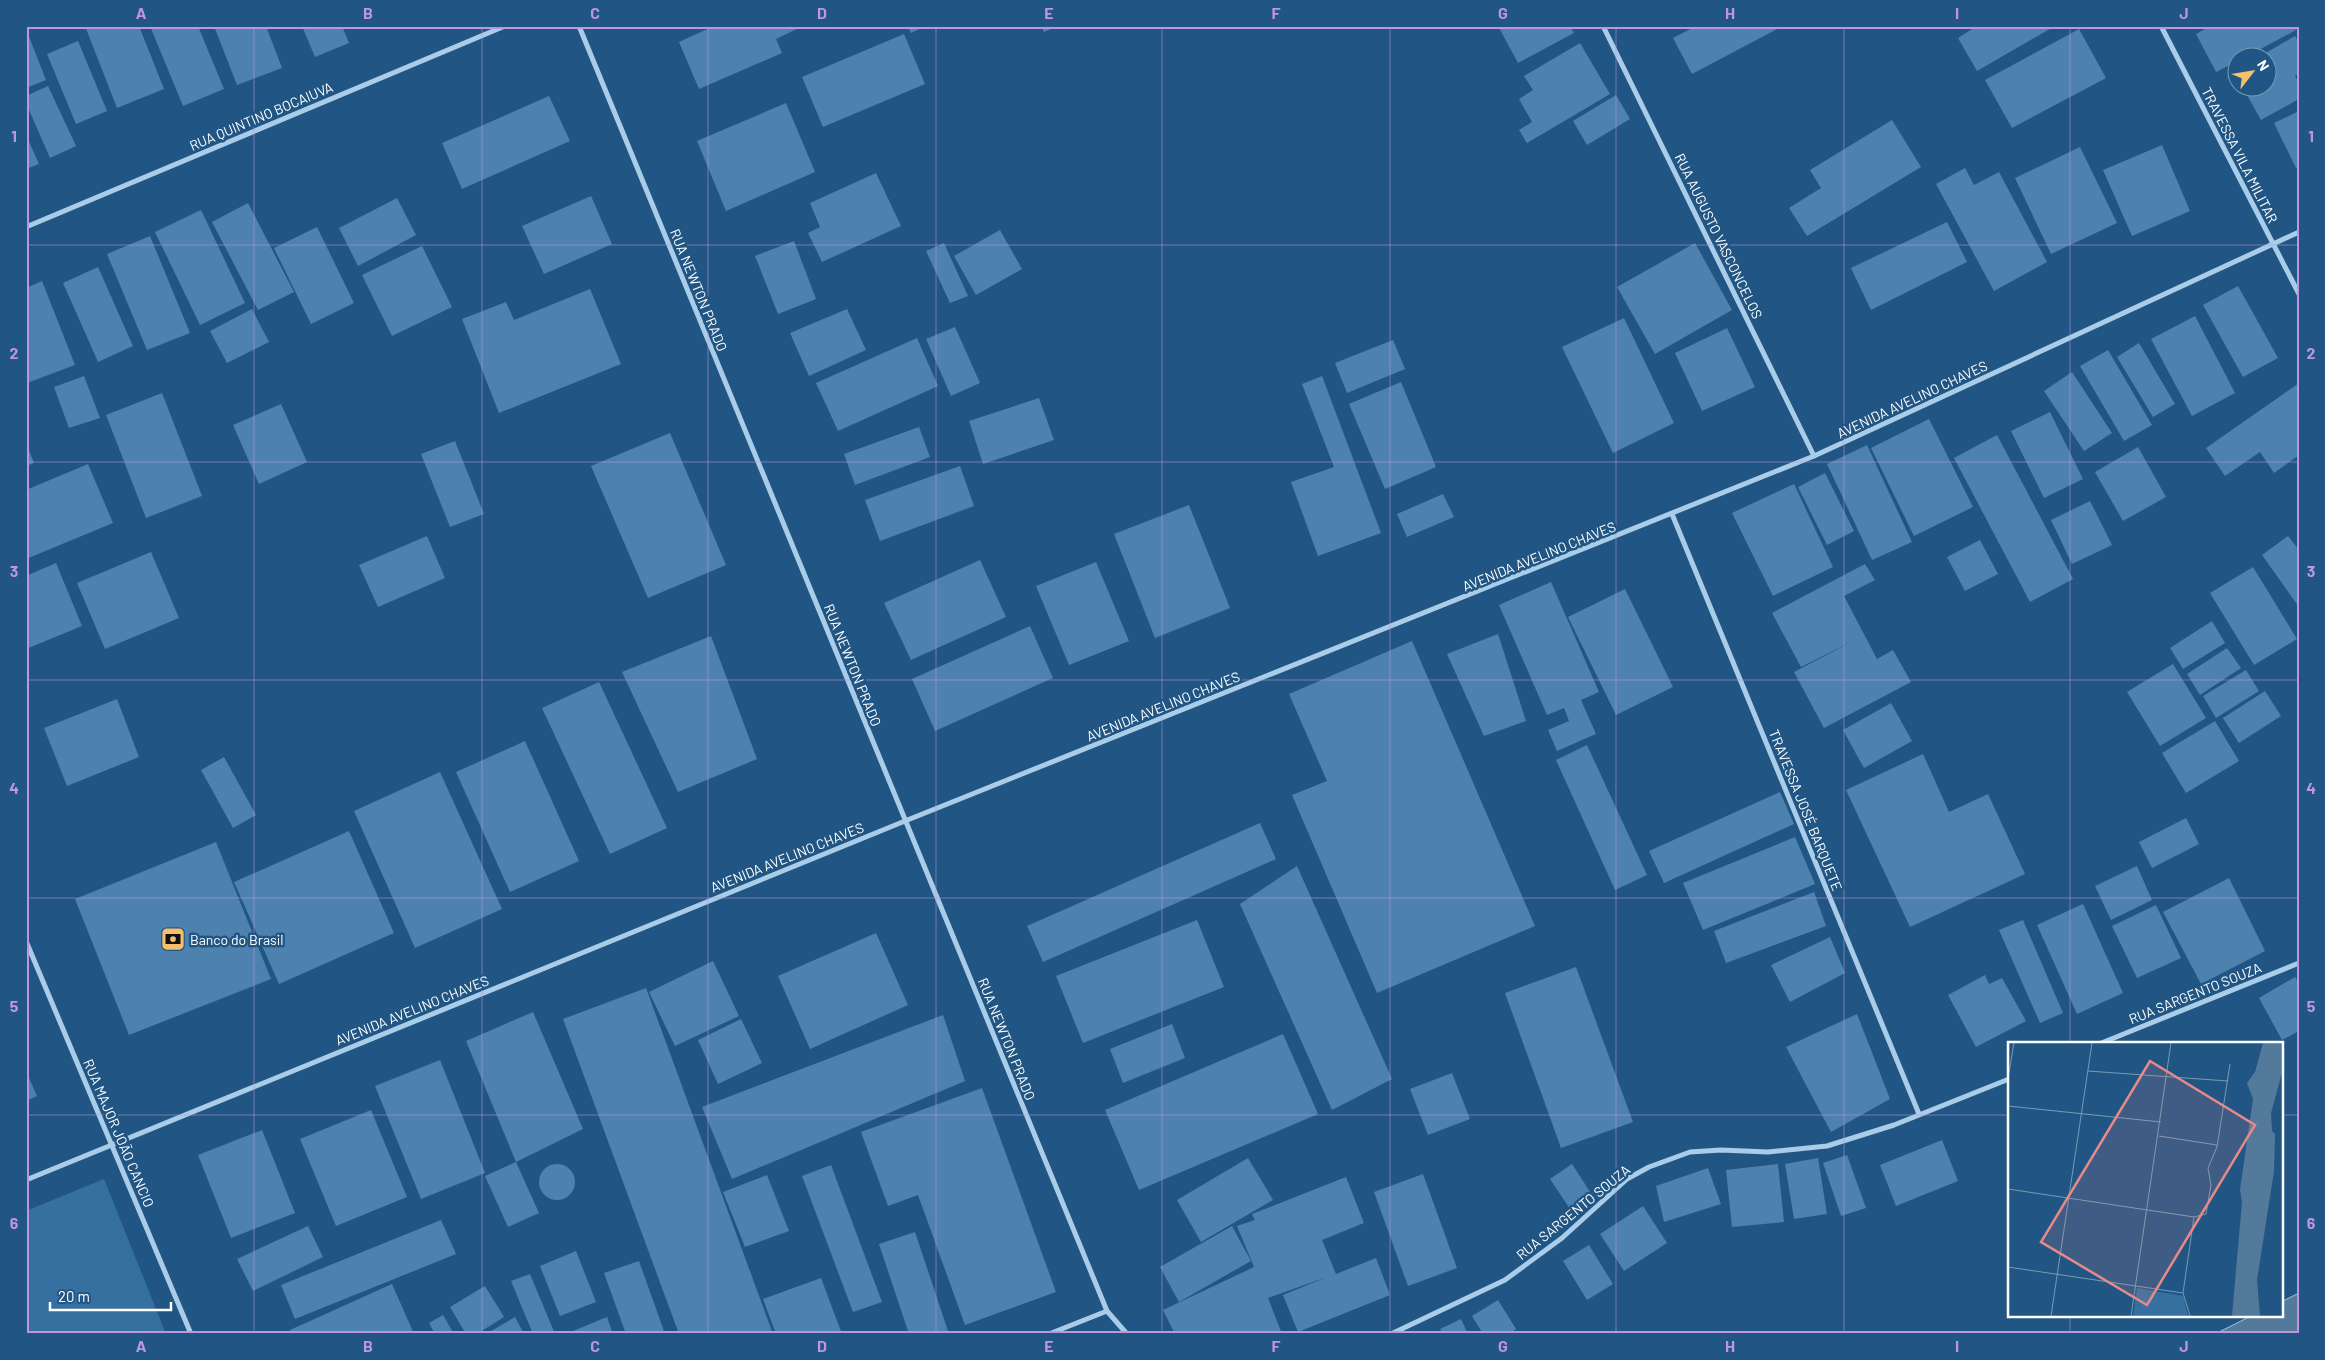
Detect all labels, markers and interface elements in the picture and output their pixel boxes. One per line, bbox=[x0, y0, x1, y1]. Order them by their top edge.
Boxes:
text: A bbox=[136, 3, 147, 22]
text: B bbox=[363, 3, 373, 22]
text: C bbox=[590, 3, 600, 22]
text: D bbox=[817, 3, 827, 22]
text: E bbox=[1044, 3, 1054, 22]
text: F bbox=[1272, 3, 1281, 22]
text: G bbox=[1498, 3, 1508, 22]
text: H bbox=[1725, 3, 1735, 22]
text: I bbox=[1955, 3, 1959, 22]
text: J bbox=[2179, 3, 2189, 22]
north arrow bbox=[2228, 48, 2278, 98]
text: N bbox=[2254, 57, 2273, 73]
street label: RUA QUINTINO BOCAIUVA bbox=[187, 78, 336, 154]
street label: TRAVESSA VILA MILITAR bbox=[2198, 84, 2282, 226]
text: 1 bbox=[11, 126, 17, 145]
text: 1 bbox=[2308, 126, 2314, 145]
street label: RUA AUGUSTO VASCONCELOS bbox=[1671, 150, 1767, 322]
street label: RUA NEWTON PRADO bbox=[667, 226, 731, 354]
text: 2 bbox=[10, 343, 19, 362]
text: 2 bbox=[2307, 343, 2316, 362]
street label: AVENIDA AVELINO CHAVES bbox=[1834, 357, 1990, 441]
street label: AVENIDA AVELINO CHAVES bbox=[1460, 517, 1618, 595]
text: 3 bbox=[10, 561, 18, 580]
text: 3 bbox=[2307, 561, 2315, 580]
street label: RUA NEWTON PRADO bbox=[821, 601, 885, 729]
street label: AVENIDA AVELINO CHAVES bbox=[1084, 667, 1242, 745]
street label: TRAVESSA JOSÉ BARQUETE bbox=[1766, 727, 1846, 893]
text: 4 bbox=[9, 778, 19, 797]
text: 4 bbox=[2306, 778, 2316, 797]
street label: AVENIDA AVELINO CHAVES bbox=[708, 818, 866, 896]
bank icon: Banco do Brasil bbox=[160, 926, 186, 952]
place label: Banco do Brasil bbox=[190, 931, 284, 948]
street label: RUA SARGENTO SOUZA bbox=[2126, 958, 2264, 1027]
street label: AVENIDA AVELINO CHAVES bbox=[333, 971, 491, 1049]
street label: RUA NEWTON PRADO bbox=[975, 975, 1039, 1103]
text: 5 bbox=[10, 996, 19, 1015]
text: 5 bbox=[2307, 996, 2316, 1015]
inset map bbox=[2008, 1042, 2282, 1318]
street label: RUA MAJOR JOÃO CANCIO bbox=[80, 1056, 158, 1210]
street label: RUA SARGENTO SOUZA bbox=[1513, 1161, 1634, 1263]
text: 6 bbox=[10, 1213, 19, 1232]
text: 6 bbox=[2307, 1213, 2316, 1232]
scale bar bbox=[50, 1280, 171, 1312]
text: 20 m bbox=[58, 1287, 90, 1305]
text: A bbox=[136, 1336, 147, 1355]
text: B bbox=[363, 1336, 373, 1355]
text: C bbox=[590, 1336, 600, 1355]
text: D bbox=[817, 1336, 827, 1355]
text: E bbox=[1044, 1336, 1054, 1355]
text: F bbox=[1272, 1336, 1281, 1355]
text: G bbox=[1498, 1336, 1508, 1355]
text: H bbox=[1725, 1336, 1735, 1355]
text: I bbox=[1955, 1336, 1959, 1355]
text: J bbox=[2179, 1336, 2189, 1355]

